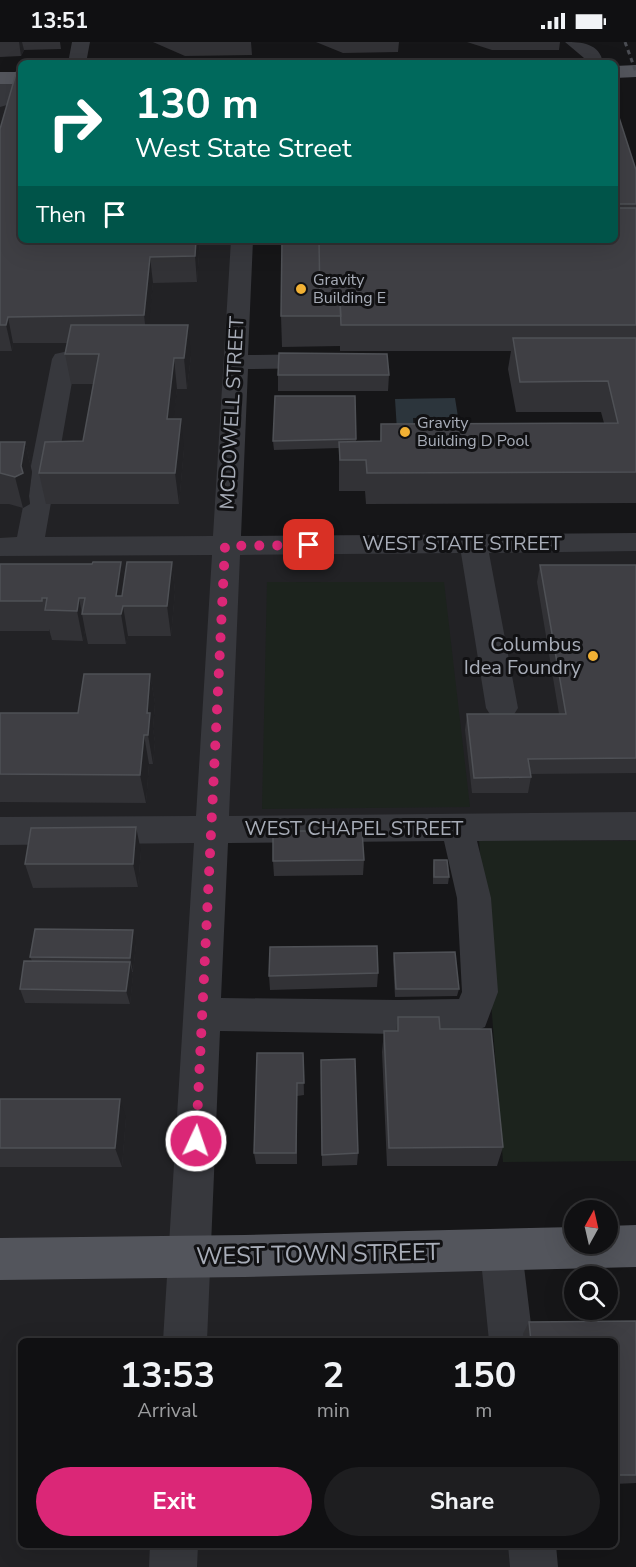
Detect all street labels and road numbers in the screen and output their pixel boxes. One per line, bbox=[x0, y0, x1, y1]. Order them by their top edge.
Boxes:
street label: MCDOWELL STREET bbox=[213, 316, 251, 510]
street label: WEST STATE STREET bbox=[362, 530, 562, 557]
street label: WEST CHAPEL STREET bbox=[245, 815, 463, 842]
street label: WEST TOWN STREET bbox=[196, 1236, 441, 1272]

